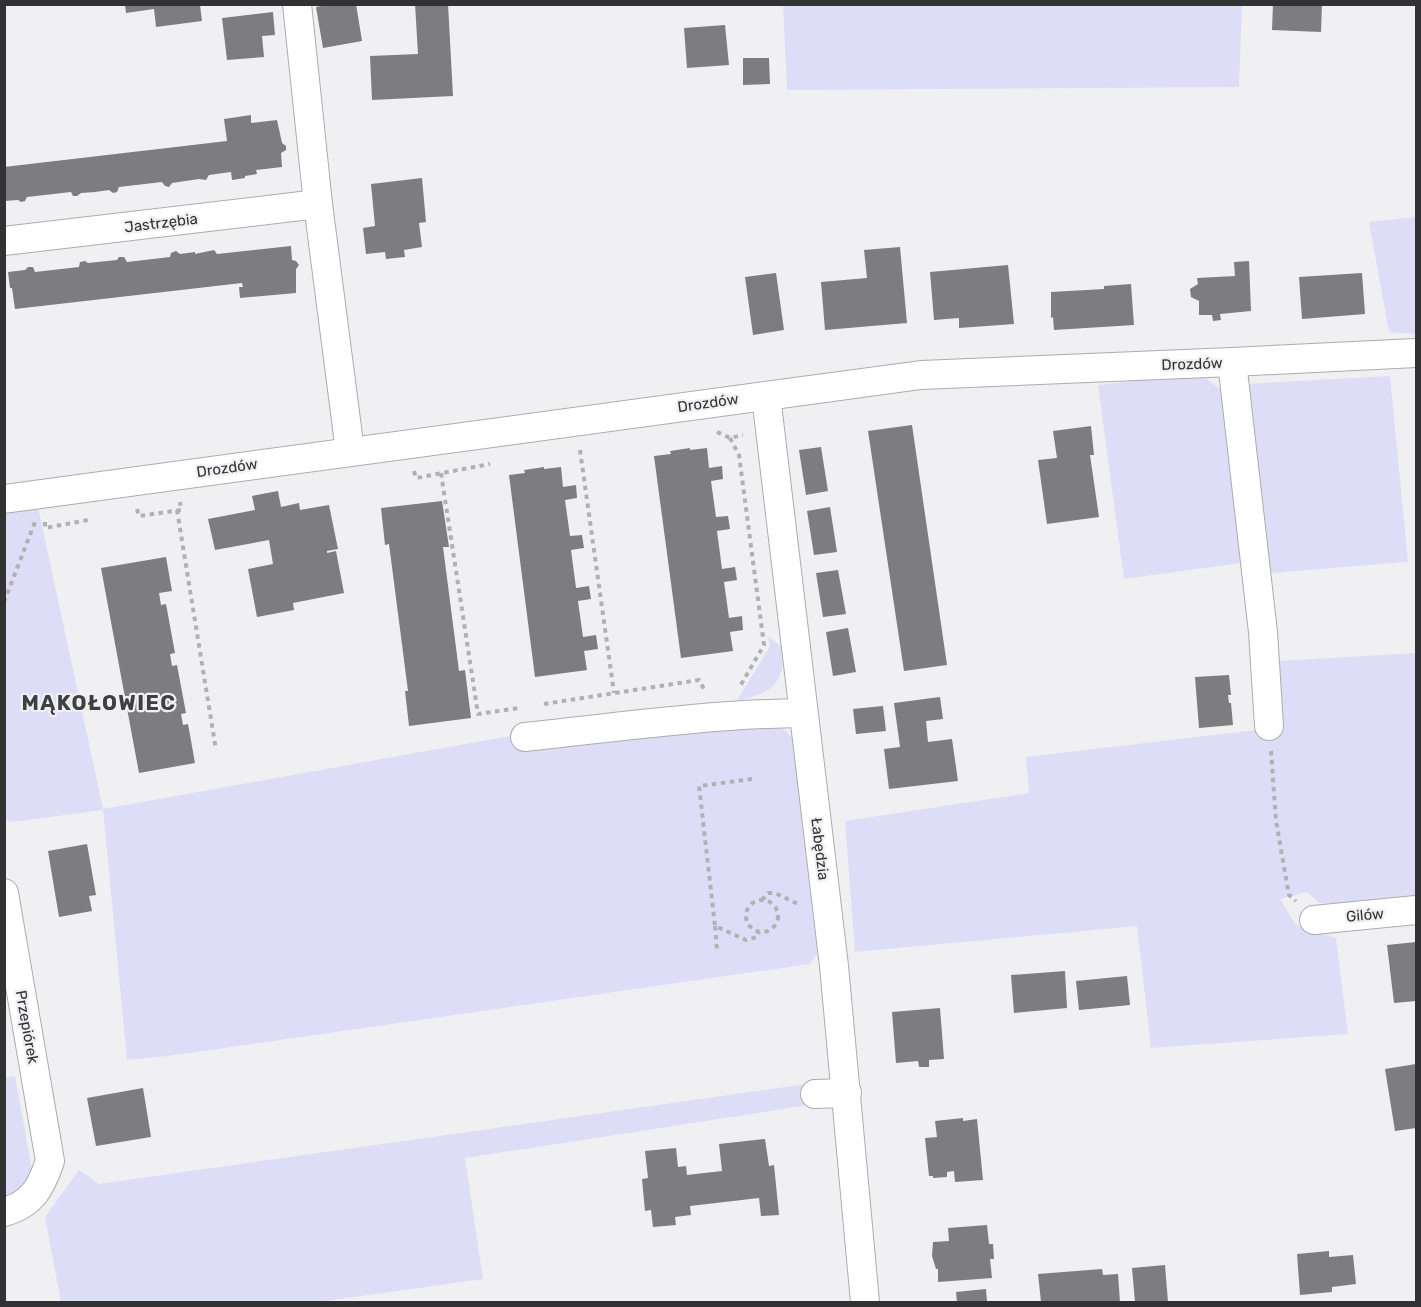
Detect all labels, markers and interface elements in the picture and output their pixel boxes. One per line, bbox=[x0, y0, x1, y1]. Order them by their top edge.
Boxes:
street label: Jastrzębia bbox=[123, 210, 199, 236]
street label: Drozdów bbox=[1161, 354, 1223, 374]
street label: Drozdów bbox=[676, 390, 740, 416]
street label: Drozdów bbox=[195, 455, 259, 481]
district label: MĄKOŁOWIEC bbox=[21, 690, 177, 715]
street label: Łabędzia bbox=[807, 817, 833, 881]
street label: Gilów bbox=[1345, 904, 1385, 926]
street label: Przepiórek bbox=[12, 989, 42, 1065]

